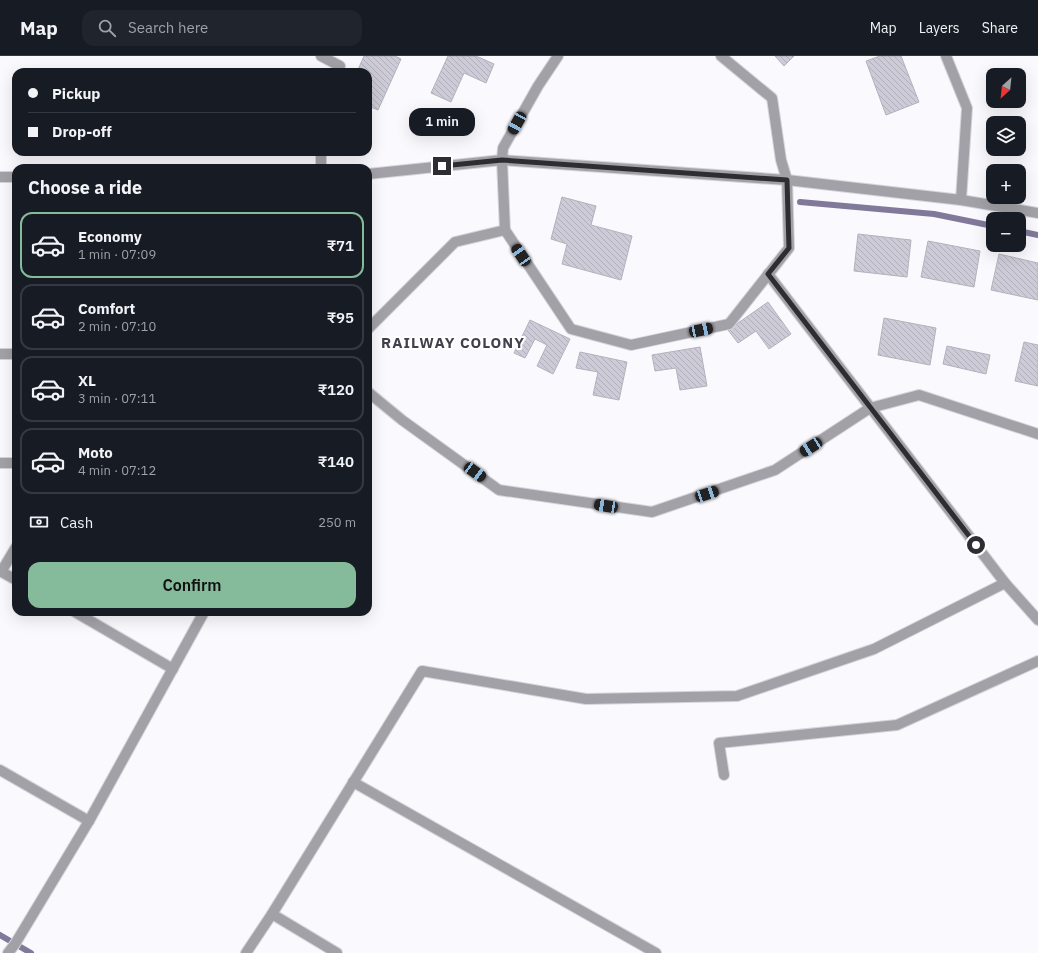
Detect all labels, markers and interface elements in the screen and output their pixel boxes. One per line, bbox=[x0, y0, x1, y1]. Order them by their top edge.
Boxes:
search box bbox=[82, 10, 362, 46]
text: Map bbox=[20, 16, 58, 40]
icon: search bbox=[96, 17, 118, 39]
text: Search here bbox=[128, 18, 208, 37]
text: Map bbox=[870, 19, 897, 37]
text: Layers bbox=[919, 19, 960, 37]
text: Share bbox=[982, 19, 1018, 37]
north arrow bbox=[986, 68, 1026, 108]
map controls bbox=[986, 68, 1026, 252]
text: Pickup bbox=[52, 84, 100, 103]
callout: 1 min bbox=[409, 108, 475, 136]
car bbox=[506, 110, 528, 136]
text: 1 min bbox=[425, 113, 459, 130]
button: layers bbox=[986, 116, 1026, 156]
text: Drop-off bbox=[52, 122, 112, 141]
route end bbox=[433, 157, 451, 175]
button: + bbox=[986, 164, 1026, 204]
text: Choose a ride bbox=[28, 176, 142, 199]
button: − bbox=[986, 212, 1026, 252]
icon: car bbox=[30, 227, 66, 263]
text: Economy bbox=[78, 227, 142, 246]
text: ₹71 bbox=[327, 236, 354, 255]
car bbox=[509, 242, 533, 268]
text: 1 min · 07:09 bbox=[78, 246, 156, 263]
icon: car bbox=[30, 299, 66, 335]
text: Comfort bbox=[78, 299, 135, 318]
text: ₹95 bbox=[327, 308, 354, 327]
text: 2 min · 07:10 bbox=[78, 318, 156, 335]
car bbox=[688, 322, 714, 338]
district label: RAILWAY COLONY bbox=[381, 333, 525, 352]
icon: car bbox=[30, 371, 66, 407]
text: XL bbox=[78, 371, 96, 390]
text: ₹120 bbox=[318, 380, 354, 399]
text: 3 min · 07:11 bbox=[78, 390, 156, 407]
car bbox=[798, 435, 824, 459]
icon: car bbox=[30, 443, 66, 479]
text: Moto bbox=[78, 443, 113, 462]
text: ₹140 bbox=[318, 452, 354, 471]
car bbox=[462, 460, 488, 484]
text: 4 min · 07:12 bbox=[78, 462, 156, 479]
car bbox=[694, 485, 720, 503]
car bbox=[593, 498, 619, 514]
icon: cash bbox=[28, 511, 50, 533]
text: Cash bbox=[60, 513, 93, 532]
text: 250 m bbox=[318, 514, 356, 531]
route start bbox=[967, 536, 985, 554]
button: Confirm bbox=[28, 562, 356, 608]

